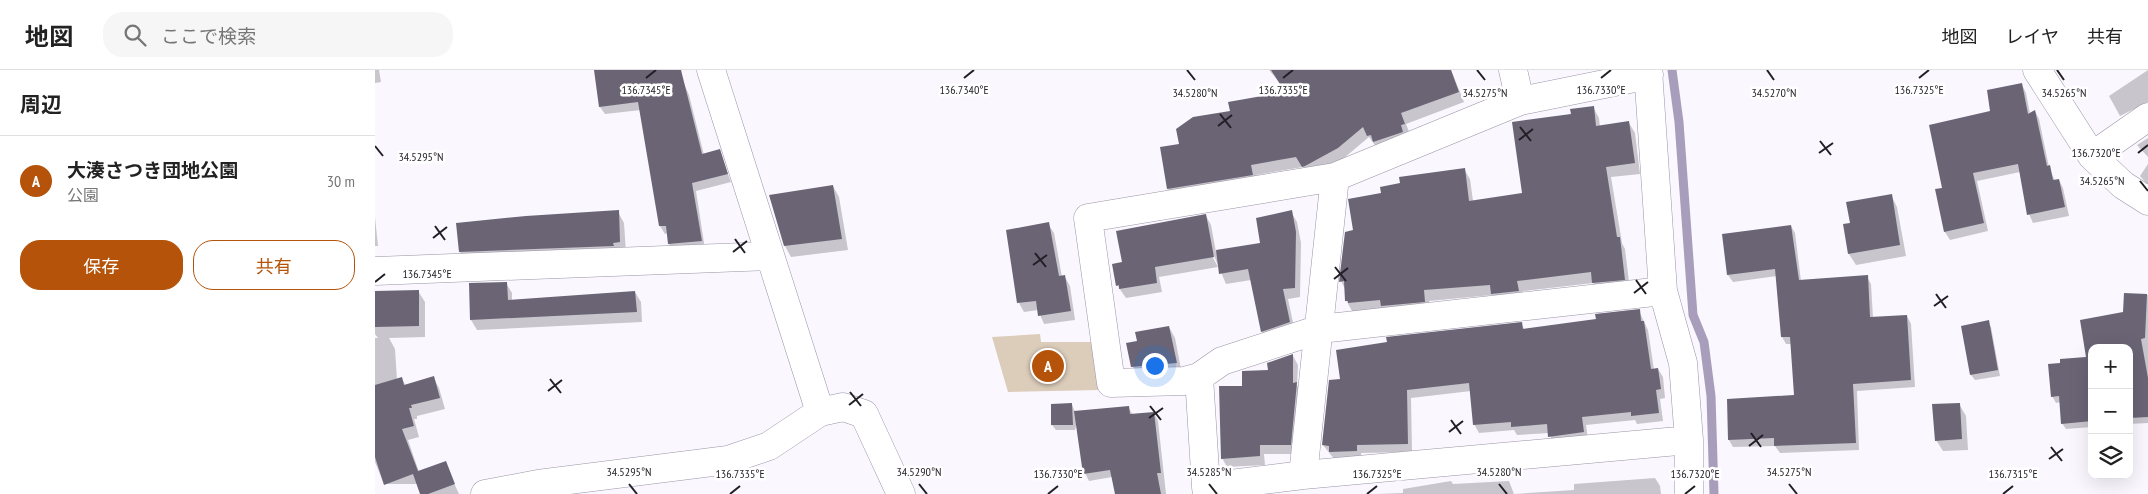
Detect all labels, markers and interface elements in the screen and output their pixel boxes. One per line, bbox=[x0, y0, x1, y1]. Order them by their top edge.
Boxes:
search box bbox=[103, 12, 453, 57]
text: 地図 bbox=[25, 21, 73, 52]
icon: search bbox=[121, 21, 149, 49]
text: ここで検索 bbox=[161, 24, 256, 48]
text: 地図 bbox=[1942, 25, 1978, 48]
text: レイヤ bbox=[2006, 25, 2059, 48]
text: 共有 bbox=[2087, 25, 2123, 48]
text: 136.7345°E bbox=[621, 82, 671, 97]
text: 136.7340°E bbox=[939, 82, 989, 97]
text: 136.7335°E bbox=[1258, 82, 1308, 97]
text: 136.7330°E bbox=[1576, 82, 1626, 97]
text: 136.7325°E bbox=[1894, 82, 1944, 97]
text: 34.5280°N bbox=[1172, 85, 1218, 100]
text: 34.5275°N bbox=[1462, 85, 1508, 100]
text: 34.5270°N bbox=[1751, 85, 1797, 100]
text: 34.5265°N bbox=[2041, 85, 2087, 100]
text: 周辺 bbox=[20, 91, 62, 118]
text: 136.7320°E bbox=[2071, 145, 2121, 160]
text: 34.5295°N bbox=[398, 149, 444, 164]
text: 大湊さつき団地公園 bbox=[67, 158, 238, 182]
text: A bbox=[32, 171, 40, 191]
text: 30 m bbox=[327, 171, 355, 191]
text: 34.5265°N bbox=[2079, 173, 2125, 188]
text: 公園 bbox=[67, 185, 99, 205]
button: 保存 bbox=[20, 240, 183, 290]
button: 共有 bbox=[193, 240, 355, 290]
text: 136.7345°E bbox=[402, 266, 452, 281]
map controls bbox=[2088, 344, 2133, 479]
button: + bbox=[2088, 344, 2133, 389]
pin: A bbox=[1032, 347, 1064, 385]
your location bbox=[1142, 353, 1168, 379]
button: − bbox=[2088, 389, 2133, 434]
button: layers bbox=[2088, 434, 2133, 479]
text: 34.5295°N bbox=[606, 464, 652, 479]
text: 34.5290°N bbox=[896, 464, 942, 479]
text: 34.5285°N bbox=[1186, 464, 1232, 479]
text: 34.5280°N bbox=[1476, 464, 1522, 479]
text: 34.5275°N bbox=[1766, 464, 1812, 479]
text: 136.7335°E bbox=[715, 466, 765, 481]
text: 136.7330°E bbox=[1033, 466, 1083, 481]
text: 136.7325°E bbox=[1352, 466, 1402, 481]
text: 136.7320°E bbox=[1670, 466, 1720, 481]
text: 136.7315°E bbox=[1988, 466, 2038, 481]

